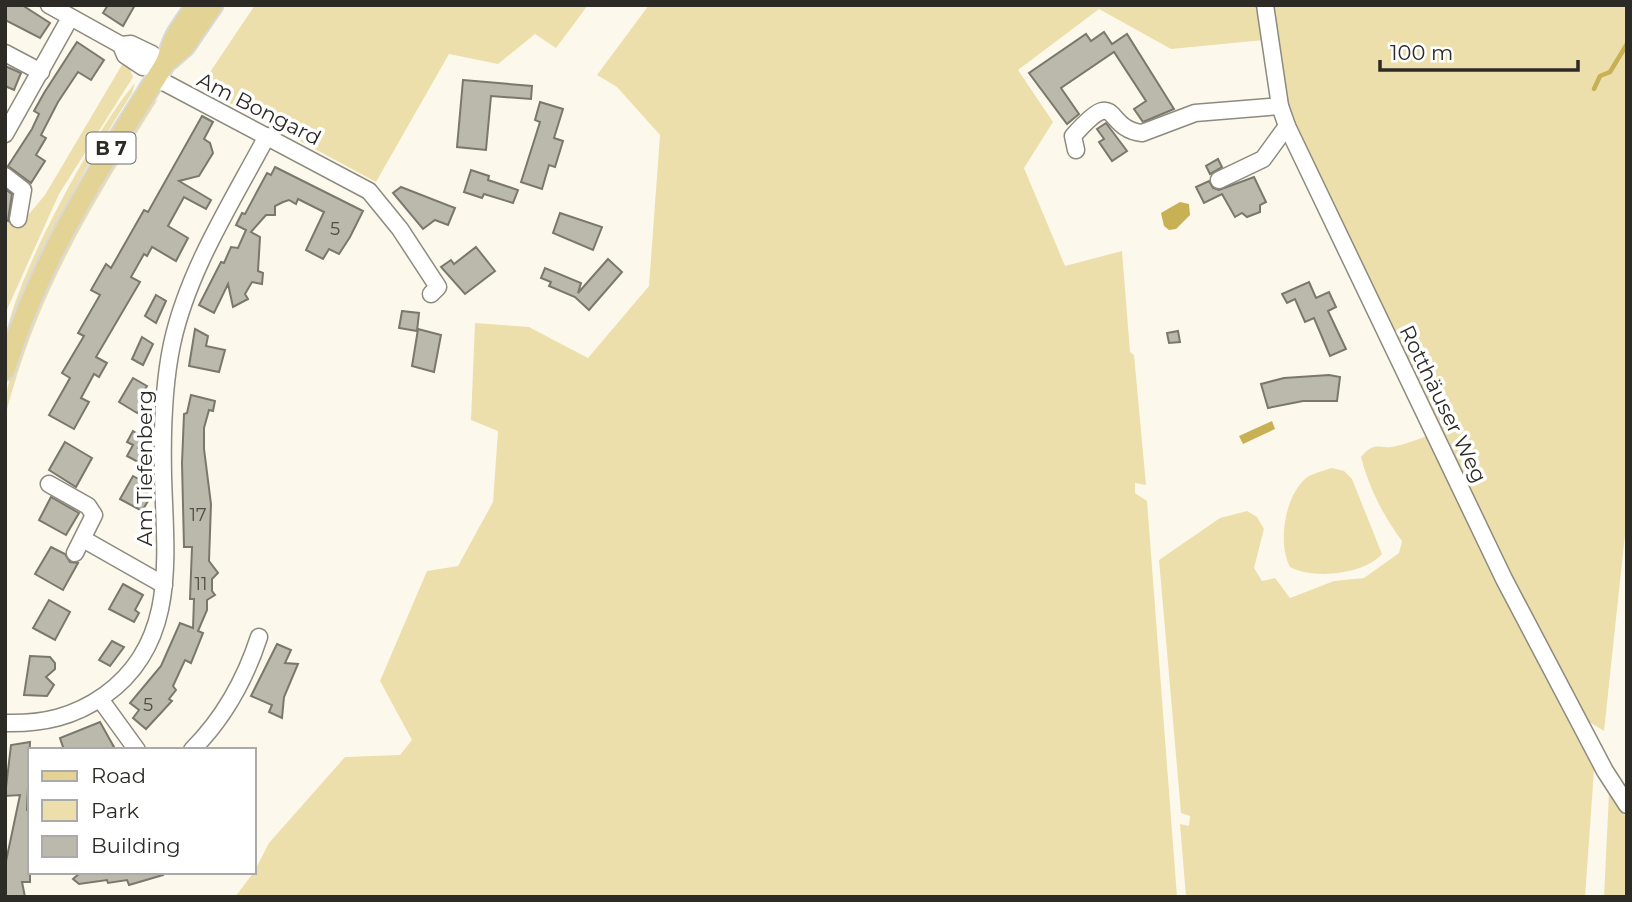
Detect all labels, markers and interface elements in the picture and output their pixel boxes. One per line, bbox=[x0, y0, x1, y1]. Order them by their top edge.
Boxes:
scale bar bbox=[1380, 28, 1578, 72]
text: 100 m bbox=[1390, 40, 1453, 65]
street label: Am Bongard bbox=[193, 67, 325, 150]
road number: B 7 bbox=[86, 132, 136, 164]
house number: 5 bbox=[330, 218, 340, 240]
street label: Rotthäuser Weg bbox=[1395, 321, 1492, 487]
street label: Am Tiefenberg bbox=[132, 390, 157, 546]
house number: 17 bbox=[189, 504, 207, 526]
house number: 11 bbox=[195, 573, 208, 595]
house number: 5 bbox=[143, 694, 153, 716]
legend bbox=[28, 748, 256, 874]
text: Road bbox=[91, 763, 146, 788]
text: Park bbox=[91, 798, 139, 823]
text: Building bbox=[91, 833, 181, 858]

